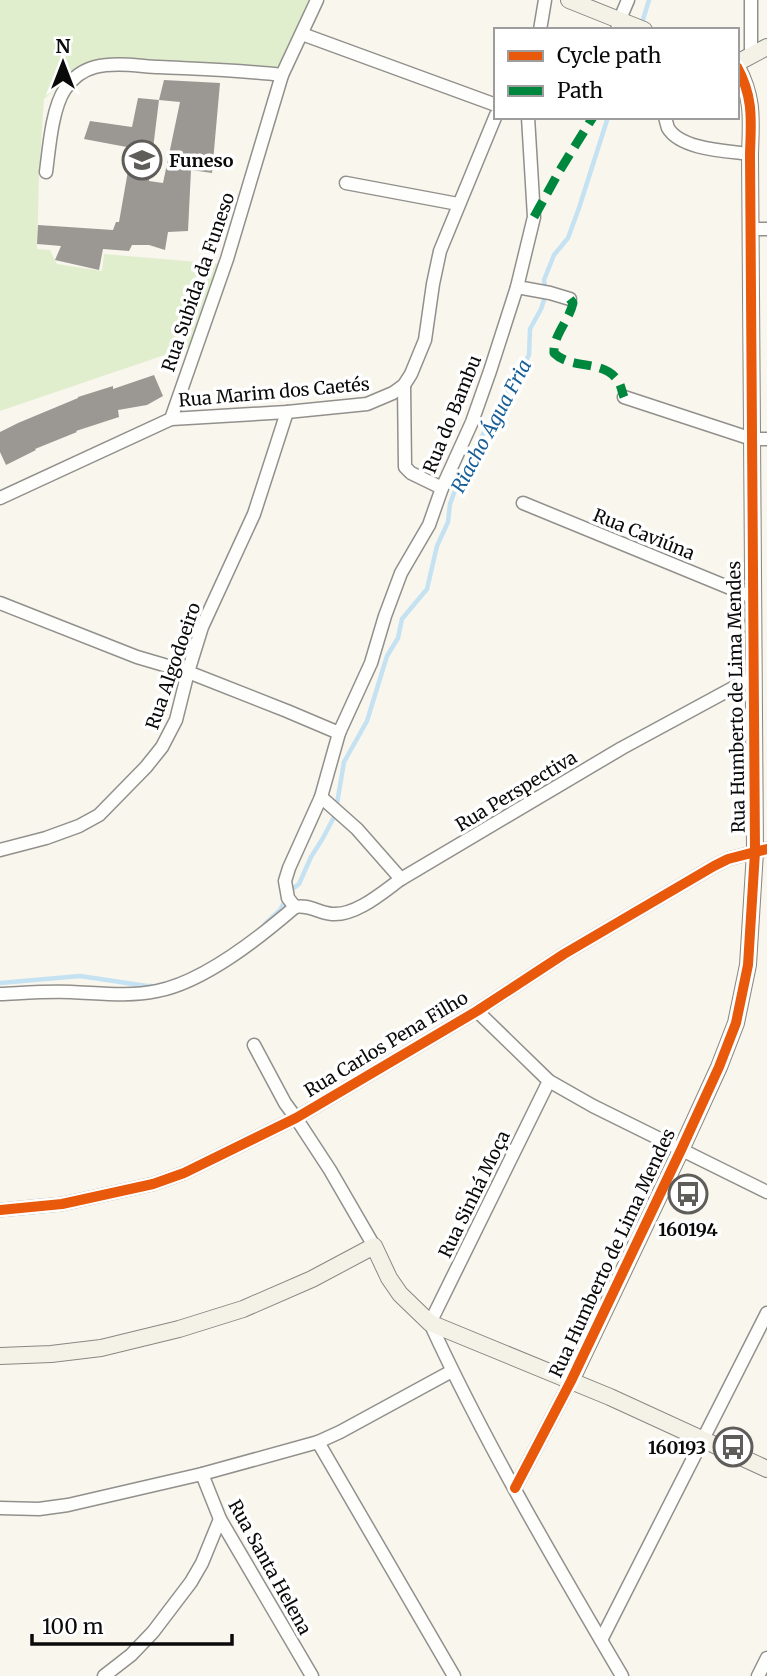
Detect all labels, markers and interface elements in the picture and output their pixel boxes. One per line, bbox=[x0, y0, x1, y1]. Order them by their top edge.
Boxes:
north arrow bbox=[28, 28, 98, 98]
legend bbox=[494, 28, 739, 119]
text: N bbox=[55, 34, 71, 58]
text: Cycle path bbox=[557, 42, 661, 69]
text: Path bbox=[557, 77, 603, 104]
school or university icon: Funeso bbox=[121, 139, 163, 181]
place label: Funeso bbox=[169, 149, 234, 172]
street label: Rua Subida da Funeso bbox=[157, 189, 239, 375]
street label: Rua do Bambu bbox=[418, 352, 486, 476]
water label: Riacho Água Fria bbox=[446, 355, 536, 497]
street label: Rua Marim dos Caetés bbox=[178, 372, 371, 412]
street label: Rua Caviúna bbox=[590, 503, 698, 565]
street label: Rua Humberto de Lima Mendes bbox=[722, 561, 750, 833]
street label: Rua Algodoeiro bbox=[141, 599, 205, 733]
street label: Rua Perspectiva bbox=[451, 746, 581, 836]
street label: Rua Carlos Pena Filho bbox=[300, 986, 472, 1102]
street label: Rua Humberto de Lima Mendes bbox=[544, 1125, 680, 1381]
street label: Rua Sinhá Moça bbox=[433, 1126, 515, 1261]
bus stop icon: 160194 bbox=[667, 1173, 709, 1215]
place label: 160194 bbox=[658, 1218, 718, 1241]
bus stop icon: 160193 bbox=[712, 1426, 754, 1468]
place label: 160193 bbox=[648, 1436, 706, 1459]
street label: Rua Santa Helena bbox=[223, 1495, 317, 1639]
scale bar bbox=[32, 1602, 231, 1646]
text: 100 m bbox=[42, 1613, 104, 1640]

